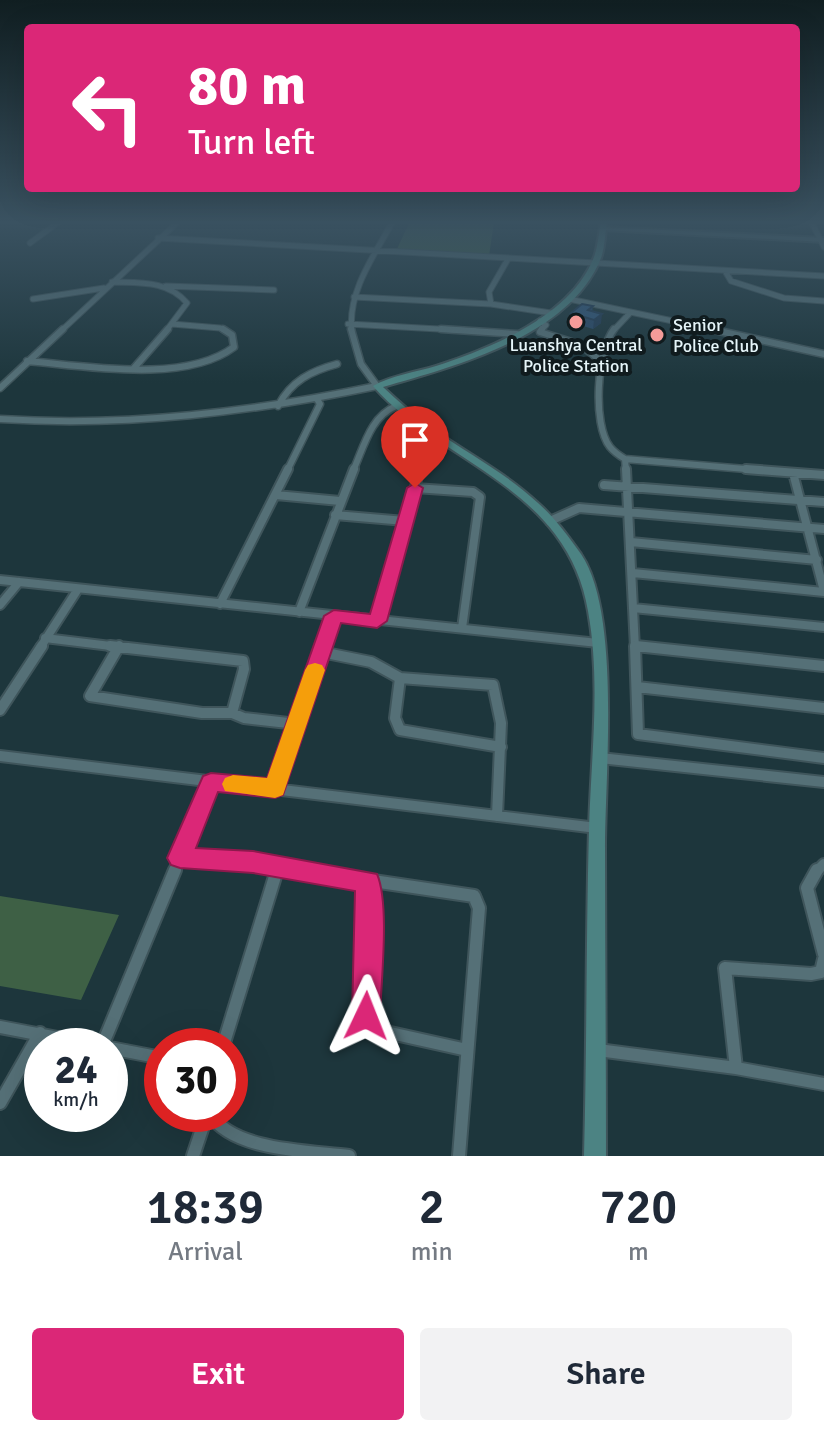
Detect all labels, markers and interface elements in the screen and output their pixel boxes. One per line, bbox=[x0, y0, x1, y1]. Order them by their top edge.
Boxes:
text: 80 m bbox=[188, 51, 306, 120]
icon: left bbox=[56, 56, 160, 160]
text: Turn left bbox=[188, 120, 315, 165]
marker: Luanshya Central Police Station bbox=[567, 313, 585, 331]
place label: Senior Police Club bbox=[673, 314, 759, 357]
marker: Senior Police Club bbox=[648, 326, 666, 344]
place label: Luanshya Central Police Station bbox=[509, 334, 643, 377]
pin bbox=[381, 406, 449, 488]
icon: arrive bbox=[393, 418, 437, 462]
position arrow bbox=[324, 974, 408, 1058]
speed limit sign: 30 bbox=[144, 1028, 248, 1132]
text: 24 bbox=[54, 1045, 98, 1095]
text: km/h bbox=[53, 1087, 99, 1112]
text: 18:39 bbox=[147, 1178, 264, 1237]
text: 2 bbox=[419, 1178, 445, 1237]
text: 720 bbox=[599, 1178, 677, 1237]
text: Arrival bbox=[168, 1236, 243, 1268]
text: min bbox=[411, 1236, 453, 1268]
text: m bbox=[628, 1236, 649, 1268]
button: Exit bbox=[32, 1328, 404, 1420]
button: Share bbox=[420, 1328, 792, 1420]

